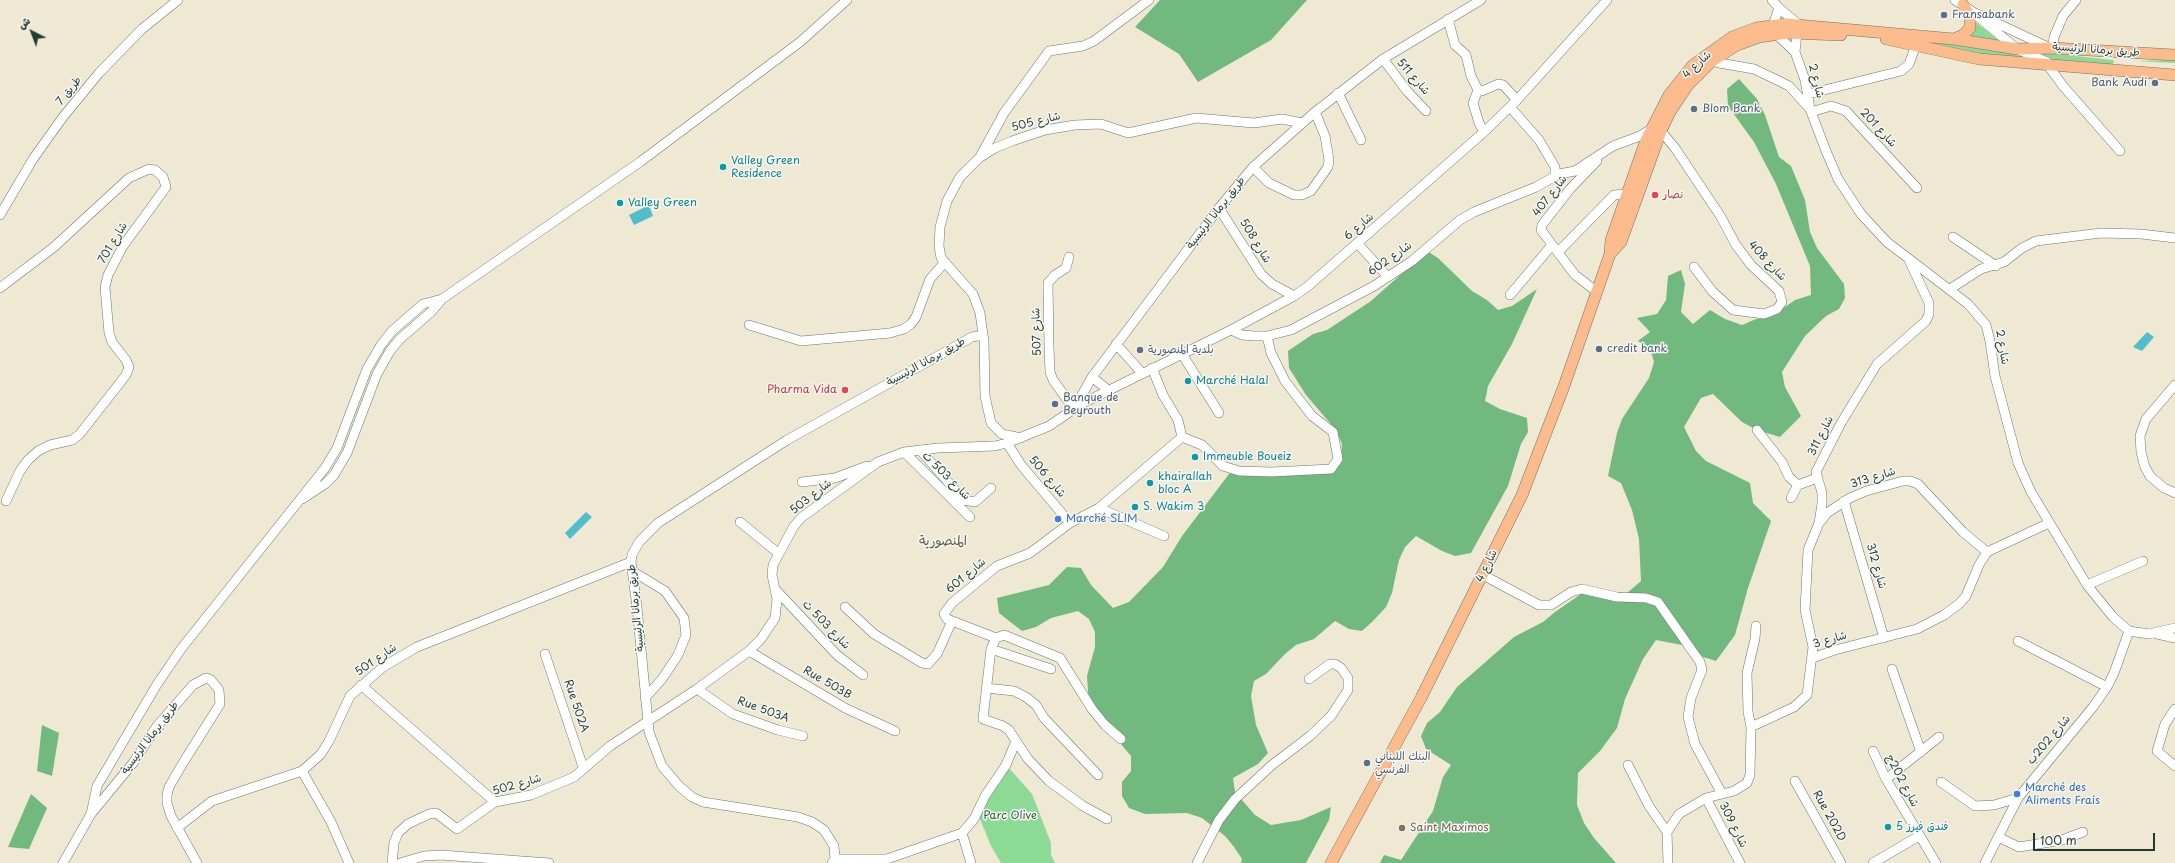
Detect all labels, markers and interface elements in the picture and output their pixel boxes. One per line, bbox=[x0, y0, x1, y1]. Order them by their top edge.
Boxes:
place label: Fransabank bbox=[1952, 8, 2015, 22]
marker: Fransabank bbox=[1939, 10, 1949, 20]
north arrow bbox=[12, 12, 52, 52]
text: ش bbox=[13, 12, 34, 33]
street label: طريق برمانا الرئيسية bbox=[2052, 40, 2140, 60]
street label: شارع 4 bbox=[1680, 48, 1714, 82]
street label: شارع 511 bbox=[1394, 56, 1432, 98]
street label: شارع 2 bbox=[1805, 62, 1827, 100]
street label: طريق 7 bbox=[54, 74, 84, 108]
place label: Bank Audi bbox=[2091, 76, 2147, 90]
marker: Bank Audi bbox=[2150, 78, 2160, 88]
place label: Blom Bank bbox=[1702, 102, 1760, 116]
marker: Blom Bank bbox=[1689, 104, 1699, 114]
street label: شارع 201 bbox=[1857, 106, 1899, 150]
street label: شارع 505 bbox=[1010, 110, 1062, 134]
place label: Valley Green Residence bbox=[731, 154, 800, 180]
marker: Valley Green Residence bbox=[718, 162, 728, 172]
street label: شارع 407 bbox=[1530, 173, 1570, 219]
street label: طريق برمانا الرئيسية bbox=[1184, 174, 1248, 252]
place label: نصار bbox=[1663, 188, 1684, 202]
marker: نصار bbox=[1650, 190, 1660, 200]
place label: Valley Green bbox=[628, 196, 697, 210]
marker: Valley Green bbox=[615, 198, 625, 208]
street label: شارع 6 bbox=[1341, 211, 1377, 243]
street label: شارع 508 bbox=[1237, 216, 1273, 266]
street label: شارع 701 bbox=[96, 220, 130, 266]
street label: شارع 408 bbox=[1745, 238, 1789, 284]
street label: شارع 602 bbox=[1365, 239, 1415, 279]
street label: شارع 507 bbox=[1030, 308, 1044, 356]
street label: شارع 2 bbox=[1992, 329, 2012, 365]
street label: طريق برمانا الرئيسية bbox=[884, 335, 968, 389]
place label: credit bank bbox=[1607, 342, 1667, 356]
place label: بلدية المنصورية bbox=[1148, 343, 1214, 357]
marker: credit bank bbox=[1594, 344, 1604, 354]
marker: بلدية المنصورية bbox=[1135, 345, 1145, 355]
place label: Marché Halal bbox=[1196, 374, 1268, 388]
marker: Marché Halal bbox=[1183, 376, 1193, 386]
place label: Pharma Vida bbox=[767, 383, 837, 397]
marker: Pharma Vida bbox=[840, 385, 850, 395]
place label: Banque de Beyrouth bbox=[1063, 391, 1118, 417]
marker: Banque de Beyrouth bbox=[1050, 399, 1060, 409]
street label: شارع 311 bbox=[1805, 414, 1837, 458]
street label: شارع 503 ث bbox=[919, 449, 973, 503]
place label: Immeuble Boueiz bbox=[1203, 450, 1291, 464]
marker: Immeuble Boueiz bbox=[1190, 452, 1200, 462]
street label: شارع 506 bbox=[1026, 454, 1068, 500]
street label: شارع 313 bbox=[1849, 465, 1897, 491]
place label: khairallah bloc A bbox=[1158, 470, 1212, 496]
street label: شارع 503 bbox=[787, 477, 835, 517]
marker: khairallah bloc A bbox=[1145, 478, 1155, 488]
place label: S. Wakim 3 bbox=[1143, 500, 1204, 514]
marker: S. Wakim 3 bbox=[1130, 502, 1140, 512]
place label: Marché SLIM bbox=[1066, 512, 1138, 526]
marker: Marché SLIM bbox=[1053, 514, 1063, 524]
district label: المنصورية bbox=[919, 533, 967, 549]
street label: شارع 312 bbox=[1863, 542, 1889, 590]
street label: شارع 4 bbox=[1473, 548, 1501, 584]
street label: شارع 601 bbox=[943, 555, 989, 597]
street label: طريق برمانا الرئيسية bbox=[625, 564, 647, 652]
street label: شارع 503 ت bbox=[799, 598, 853, 652]
street label: شارع 3 bbox=[1812, 629, 1848, 651]
street label: شارع 501 bbox=[353, 641, 399, 679]
street label: Rue 503B bbox=[800, 664, 854, 702]
street label: Rue 502A bbox=[561, 678, 591, 734]
street label: Rue 503A bbox=[735, 695, 791, 725]
street label: طريق برمانا الرئيسية bbox=[118, 699, 182, 777]
street label: شارع 202ب bbox=[2025, 713, 2073, 767]
place label: البنك اللبناني الفرنسي bbox=[1375, 750, 1430, 776]
street label: شارع 202ج bbox=[1883, 753, 1921, 809]
marker: البنك اللبناني الفرنسي bbox=[1362, 758, 1372, 768]
street label: شارع 502 bbox=[491, 772, 543, 798]
place label: Marché des Aliments Frais bbox=[2025, 781, 2100, 807]
street label: Rue 202D bbox=[1810, 788, 1848, 844]
marker: Marché des Aliments Frais bbox=[2012, 789, 2022, 799]
street label: شارع 309 bbox=[1716, 800, 1750, 850]
park label: Parc Olive bbox=[983, 809, 1037, 823]
place label: فندق فيرز 5 bbox=[1896, 820, 1948, 834]
place label: Saint Maximos bbox=[1410, 821, 1489, 835]
marker: فندق فيرز 5 bbox=[1883, 822, 1893, 832]
marker: Saint Maximos bbox=[1397, 823, 1407, 833]
scale bar bbox=[2035, 825, 2157, 851]
text: 100 m bbox=[2040, 831, 2077, 849]

